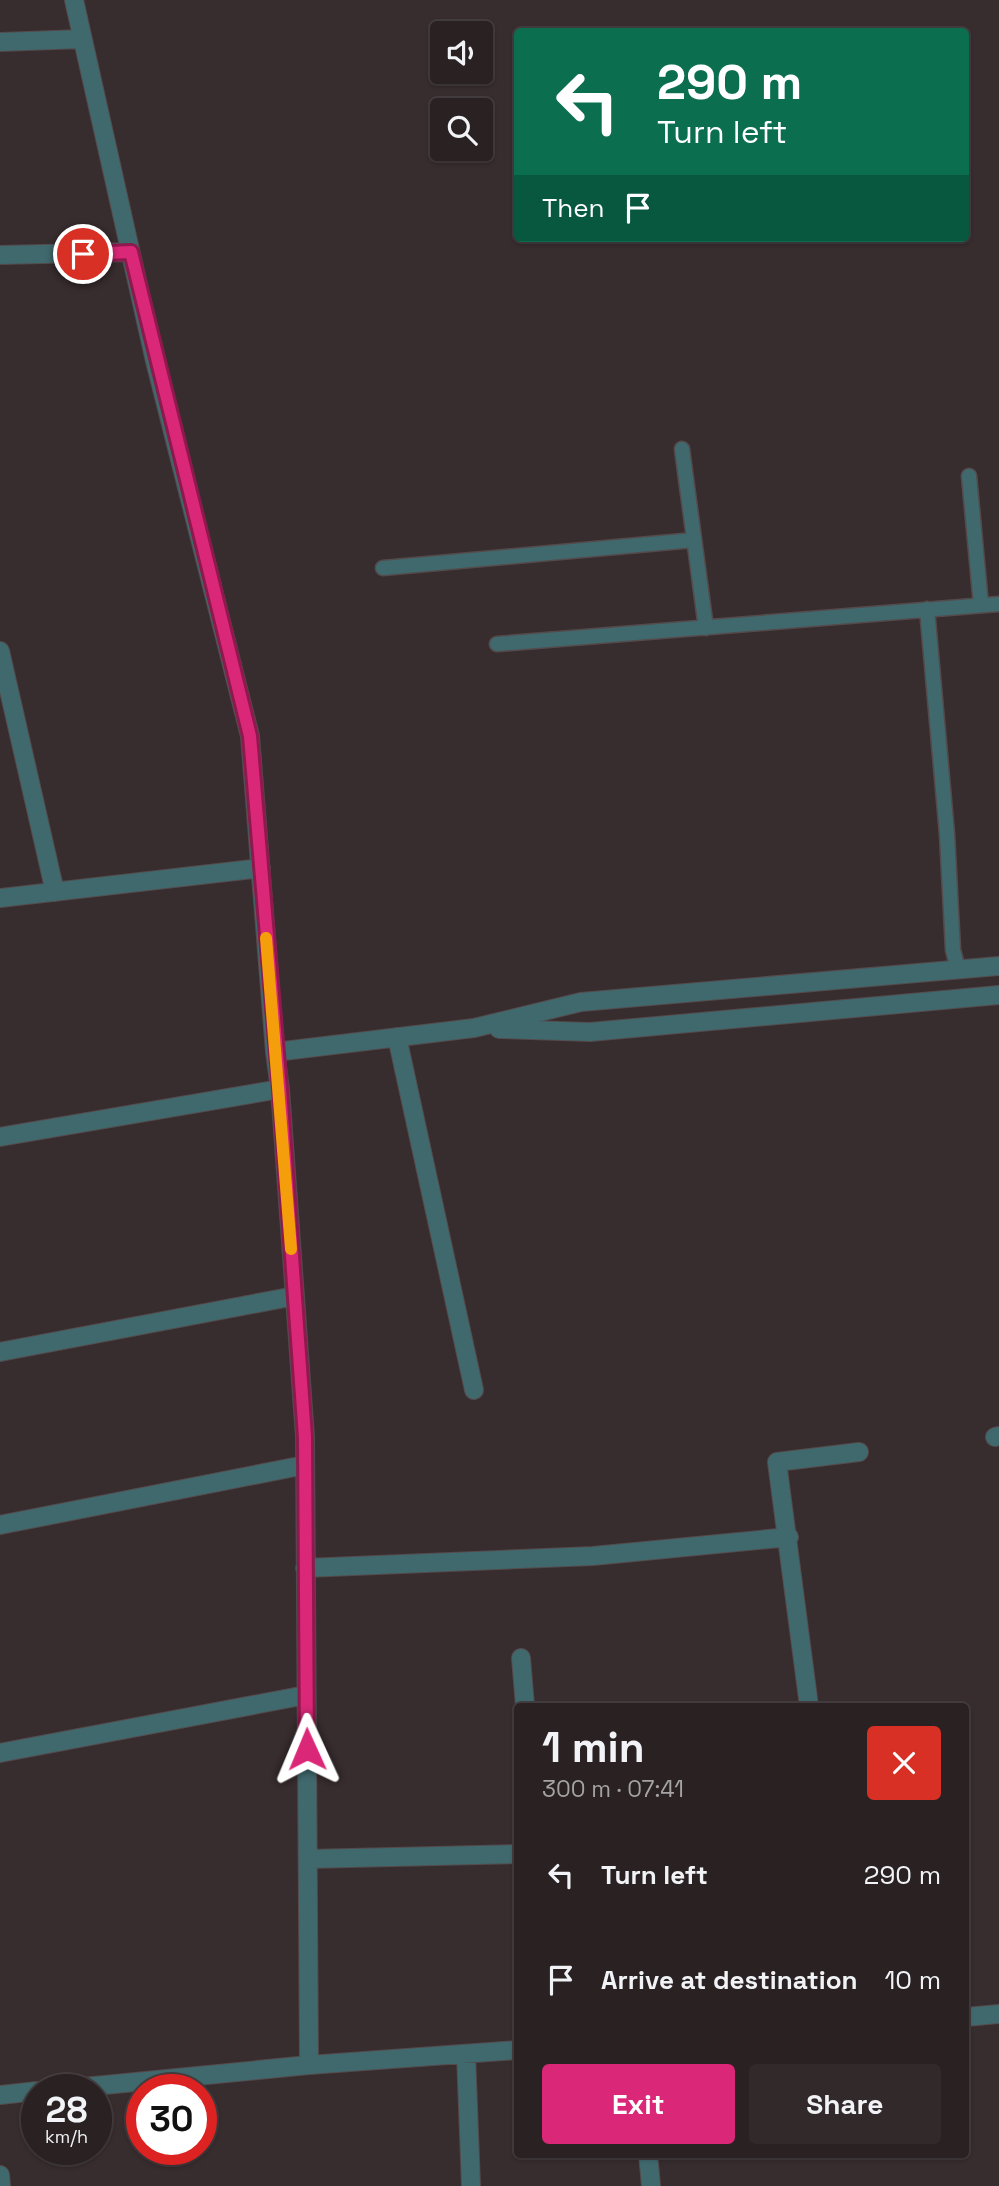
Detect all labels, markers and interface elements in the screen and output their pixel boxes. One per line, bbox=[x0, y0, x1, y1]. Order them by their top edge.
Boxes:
map controls bbox=[430, 21, 493, 161]
button: sound bbox=[430, 21, 493, 84]
text: 290 m bbox=[657, 51, 802, 113]
icon: left bbox=[542, 56, 633, 147]
button: search bbox=[430, 98, 493, 161]
text: Turn left bbox=[657, 112, 787, 152]
icon: arrive bbox=[619, 189, 657, 227]
text: Then bbox=[542, 191, 605, 225]
pin bbox=[53, 224, 113, 284]
icon: arrive bbox=[64, 235, 102, 273]
position arrow bbox=[270, 1712, 344, 1786]
text: 1 min bbox=[542, 1721, 645, 1774]
button: close bbox=[867, 1726, 941, 1800]
text: 300 m · 07:41 bbox=[542, 1774, 684, 1804]
icon: left bbox=[542, 1856, 580, 1894]
text: Turn left bbox=[601, 1858, 708, 1892]
text: 290 m bbox=[864, 1858, 941, 1892]
icon: arrive bbox=[542, 1961, 580, 1999]
text: Arrive at destination bbox=[601, 1963, 858, 1997]
text: 10 m bbox=[884, 1963, 941, 1997]
button: Exit bbox=[542, 2064, 735, 2144]
button: Share bbox=[749, 2064, 941, 2144]
speed limit sign: 30 bbox=[126, 2074, 217, 2165]
text: 28 bbox=[46, 2088, 87, 2132]
text: km/h bbox=[45, 2125, 88, 2148]

